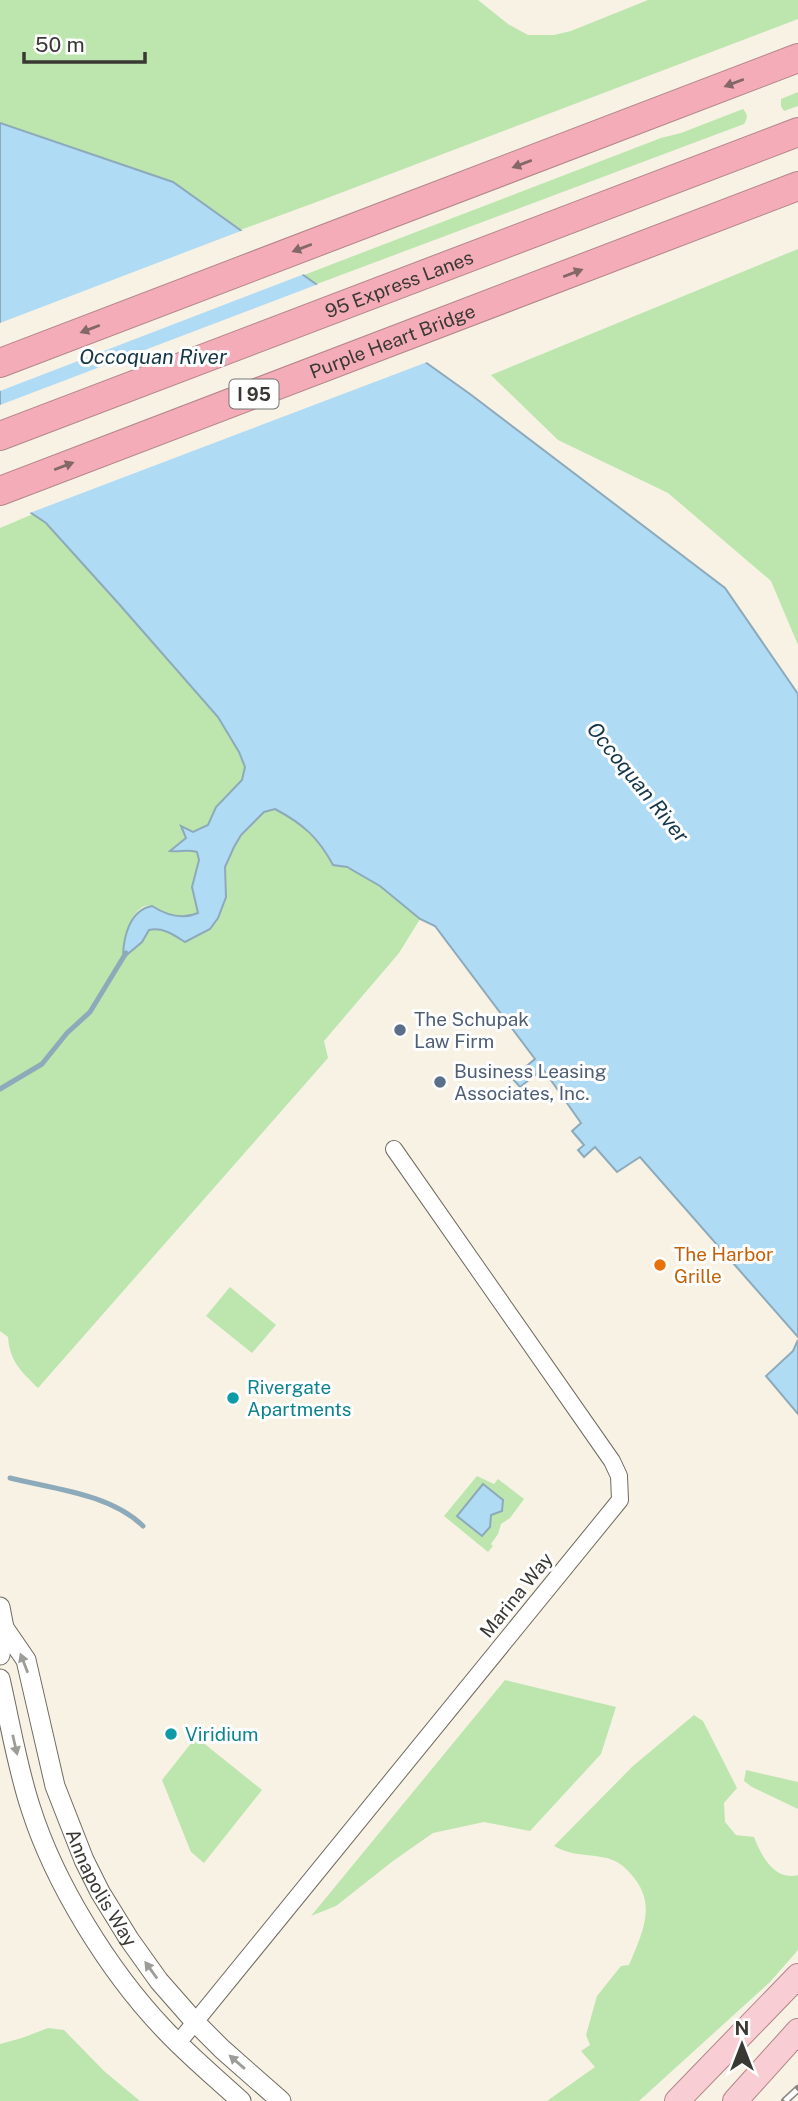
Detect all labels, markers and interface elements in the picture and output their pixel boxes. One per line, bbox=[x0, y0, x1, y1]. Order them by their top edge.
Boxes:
scale bar bbox=[24, 21, 145, 65]
text: 50 m bbox=[35, 32, 85, 57]
one-way arrow bbox=[724, 77, 745, 88]
one-way arrow bbox=[511, 159, 532, 170]
one-way arrow bbox=[292, 243, 313, 254]
street label: 95 Express Lanes bbox=[322, 246, 476, 322]
one-way arrow bbox=[562, 267, 583, 278]
street label: Purple Heart Bridge bbox=[306, 299, 478, 383]
one-way arrow bbox=[79, 324, 100, 335]
water label: Occoquan River bbox=[79, 344, 228, 369]
road number: I 95 bbox=[230, 380, 278, 408]
one-way arrow bbox=[53, 461, 74, 472]
water label: Occoquan River bbox=[582, 717, 695, 848]
place label: The Schupak Law Firm bbox=[414, 1008, 529, 1052]
marker: The Schupak Law Firm bbox=[392, 1022, 408, 1038]
place label: Business Leasing Associates, Inc. bbox=[454, 1060, 607, 1104]
marker: Business Leasing Associates, Inc. bbox=[432, 1074, 448, 1090]
place label: The Harbor Grille bbox=[674, 1243, 773, 1287]
marker: The Harbor Grille bbox=[652, 1257, 668, 1273]
place label: Rivergate Apartments bbox=[247, 1376, 351, 1420]
marker: Rivergate Apartments bbox=[225, 1390, 241, 1406]
street label: Marina Way bbox=[475, 1548, 557, 1642]
one-way arrow bbox=[18, 1652, 29, 1673]
place label: Viridium bbox=[185, 1723, 259, 1745]
marker: Viridium bbox=[163, 1726, 179, 1742]
one-way arrow bbox=[10, 1735, 21, 1757]
street label: Annapolis Way bbox=[62, 1826, 142, 1951]
one-way arrow bbox=[144, 1961, 159, 1979]
north arrow bbox=[707, 2010, 777, 2080]
text: N bbox=[735, 2017, 749, 2039]
one-way arrow bbox=[228, 2054, 246, 2070]

